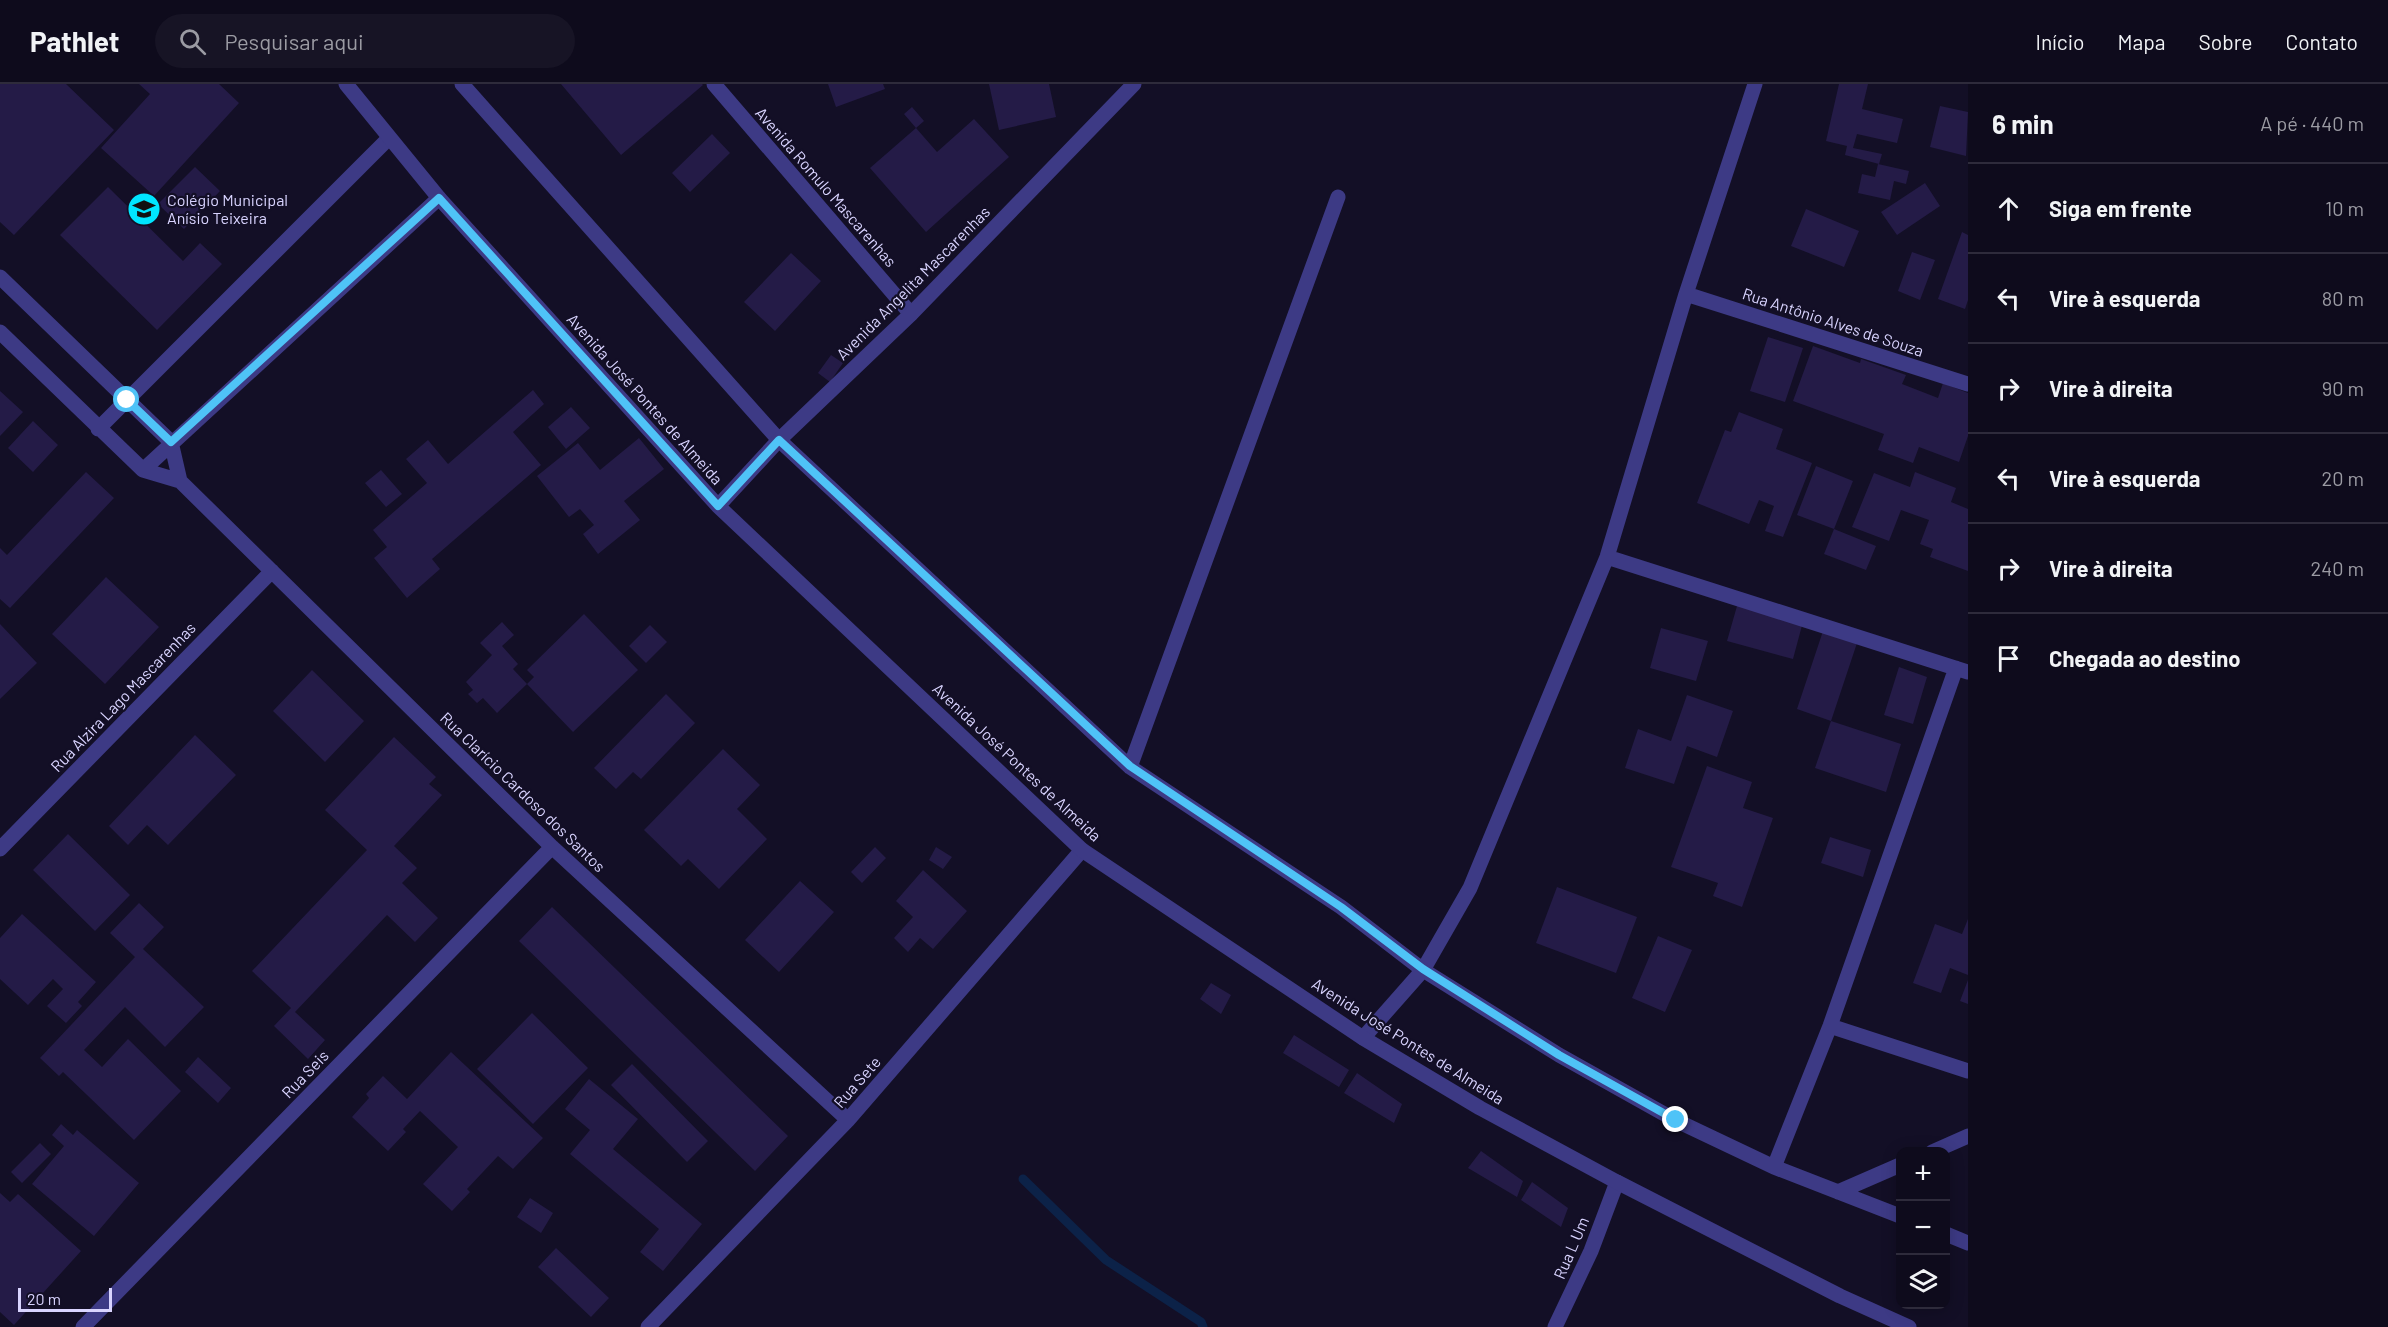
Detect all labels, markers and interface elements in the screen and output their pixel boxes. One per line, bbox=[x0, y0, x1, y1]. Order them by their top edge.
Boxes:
search box bbox=[155, 14, 575, 68]
text: Pathlet bbox=[30, 24, 119, 58]
icon: search bbox=[176, 25, 209, 58]
text: Pesquisar aqui bbox=[224, 28, 364, 54]
text: Início bbox=[2036, 29, 2084, 54]
text: Mapa bbox=[2117, 29, 2166, 54]
text: Sobre bbox=[2199, 29, 2252, 54]
text: Contato bbox=[2285, 29, 2358, 54]
street label: Avenida Romulo Mascarenhas bbox=[752, 103, 901, 270]
text: 6 min bbox=[1992, 108, 2054, 139]
text: A pé · 440 m bbox=[2260, 111, 2364, 135]
place label: Colégio Municipal Anísio Teixeira bbox=[167, 190, 288, 227]
school or university icon: Colégio Municipal Anísio Teixeira bbox=[126, 191, 162, 227]
icon: ahead bbox=[1992, 192, 2025, 225]
text: Siga em frente bbox=[2049, 195, 2192, 221]
text: 10 m bbox=[2325, 196, 2364, 220]
street label: Avenida Angelita Mascarenhas bbox=[832, 202, 993, 363]
icon: left bbox=[1992, 282, 2025, 315]
street label: Rua Antônio Alves de Souza bbox=[1740, 283, 1926, 360]
text: Vire à esquerda bbox=[2049, 285, 2200, 311]
text: 80 m bbox=[2322, 286, 2364, 310]
street label: Avenida José Pontes de Almeida bbox=[564, 309, 727, 488]
icon: right bbox=[1992, 372, 2025, 405]
text: Vire à direita bbox=[2049, 375, 2173, 401]
text: 90 m bbox=[2322, 376, 2364, 400]
route start bbox=[113, 386, 139, 412]
icon: left bbox=[1992, 462, 2025, 495]
text: Vire à esquerda bbox=[2049, 465, 2200, 491]
text: 20 m bbox=[2321, 466, 2364, 490]
icon: right bbox=[1992, 552, 2025, 585]
text: Vire à direita bbox=[2049, 555, 2173, 581]
text: 240 m bbox=[2310, 556, 2364, 580]
street label: Rua Alzira Lago Mascarenhas bbox=[46, 618, 199, 775]
icon: arrive bbox=[1992, 642, 2025, 675]
text: Chegada ao destino bbox=[2049, 645, 2240, 671]
street label: Avenida José Pontes de Almeida bbox=[929, 679, 1105, 845]
street label: Rua Clarício Cardoso dos Santos bbox=[437, 708, 610, 876]
street label: Avenida José Pontes de Almeida bbox=[1309, 973, 1508, 1108]
street label: Rua Seis bbox=[277, 1046, 332, 1102]
street label: Rua Sete bbox=[829, 1052, 884, 1111]
route end bbox=[1662, 1106, 1688, 1132]
map controls bbox=[1896, 1147, 1950, 1309]
button: + bbox=[1896, 1147, 1950, 1201]
button: − bbox=[1896, 1201, 1950, 1255]
street label: Rua L Um bbox=[1549, 1214, 1592, 1282]
button: layers bbox=[1896, 1255, 1950, 1309]
scale bar bbox=[18, 1285, 112, 1312]
text: 20 m bbox=[27, 1289, 61, 1308]

